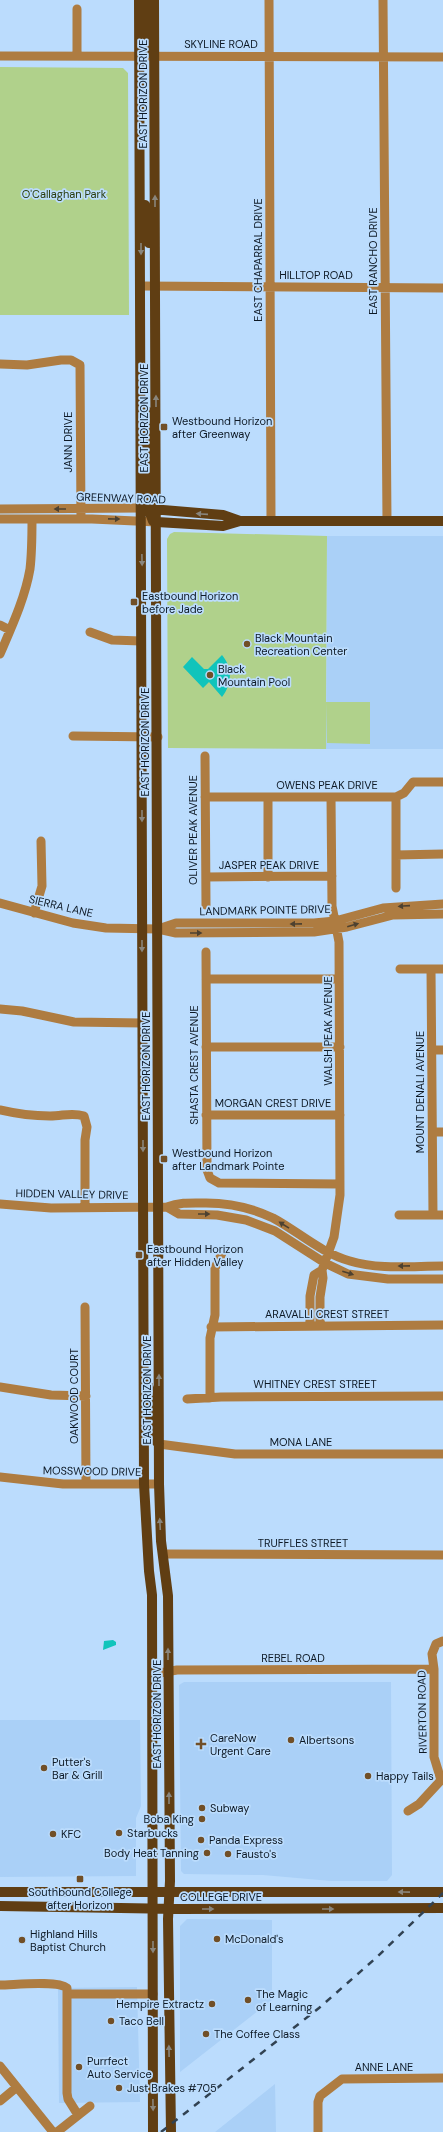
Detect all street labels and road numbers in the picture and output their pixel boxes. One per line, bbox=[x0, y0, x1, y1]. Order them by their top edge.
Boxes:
street label: SKYLINE ROAD bbox=[184, 37, 258, 51]
street label: EAST HORIZON DRIVE bbox=[136, 40, 150, 148]
street label: EAST CHAPARRAL DRIVE bbox=[251, 198, 265, 322]
street label: EAST RANCHO DRIVE bbox=[366, 207, 380, 315]
street label: HILLTOP ROAD bbox=[279, 268, 353, 282]
street label: EAST HORIZON DRIVE bbox=[137, 364, 151, 472]
street label: JANN DRIVE bbox=[61, 412, 75, 472]
street label: GREENWAY ROAD bbox=[76, 489, 167, 507]
street label: EAST HORIZON DRIVE bbox=[138, 688, 152, 796]
street label: OLIVER PEAK AVENUE bbox=[186, 775, 200, 885]
street label: OWENS PEAK DRIVE bbox=[276, 778, 378, 792]
street label: JASPER PEAK DRIVE bbox=[219, 858, 319, 872]
street label: SIERRA LANE bbox=[28, 892, 94, 920]
street label: LANDMARK POINTE DRIVE bbox=[199, 902, 331, 918]
street label: WALSH PEAK AVENUE bbox=[321, 976, 335, 1086]
street label: SHASTA CREST AVENUE bbox=[187, 1005, 201, 1125]
street label: EAST HORIZON DRIVE bbox=[139, 1012, 153, 1120]
street label: MOUNT DENALI AVENUE bbox=[413, 1031, 427, 1153]
street label: MORGAN CREST DRIVE bbox=[215, 1096, 331, 1110]
street label: HIDDEN VALLEY DRIVE bbox=[15, 1186, 129, 1202]
street label: ARAVALLI CREST STREET bbox=[265, 1307, 389, 1321]
street label: EAST HORIZON DRIVE bbox=[140, 1336, 154, 1444]
street label: OAKWOOD COURT bbox=[67, 1348, 81, 1444]
street label: WHITNEY CREST STREET bbox=[253, 1377, 377, 1391]
street label: MONA LANE bbox=[270, 1435, 332, 1449]
street label: MOSSWOOD DRIVE bbox=[43, 1463, 141, 1479]
street label: TRUFFLES STREET bbox=[258, 1536, 348, 1550]
street label: REBEL ROAD bbox=[261, 1651, 325, 1665]
street label: EAST HORIZON DRIVE bbox=[150, 1660, 164, 1768]
street label: RIVERTON ROAD bbox=[414, 1670, 430, 1754]
street label: COLLEGE DRIVE bbox=[180, 1890, 262, 1904]
street label: ANNE LANE bbox=[355, 2060, 413, 2074]

